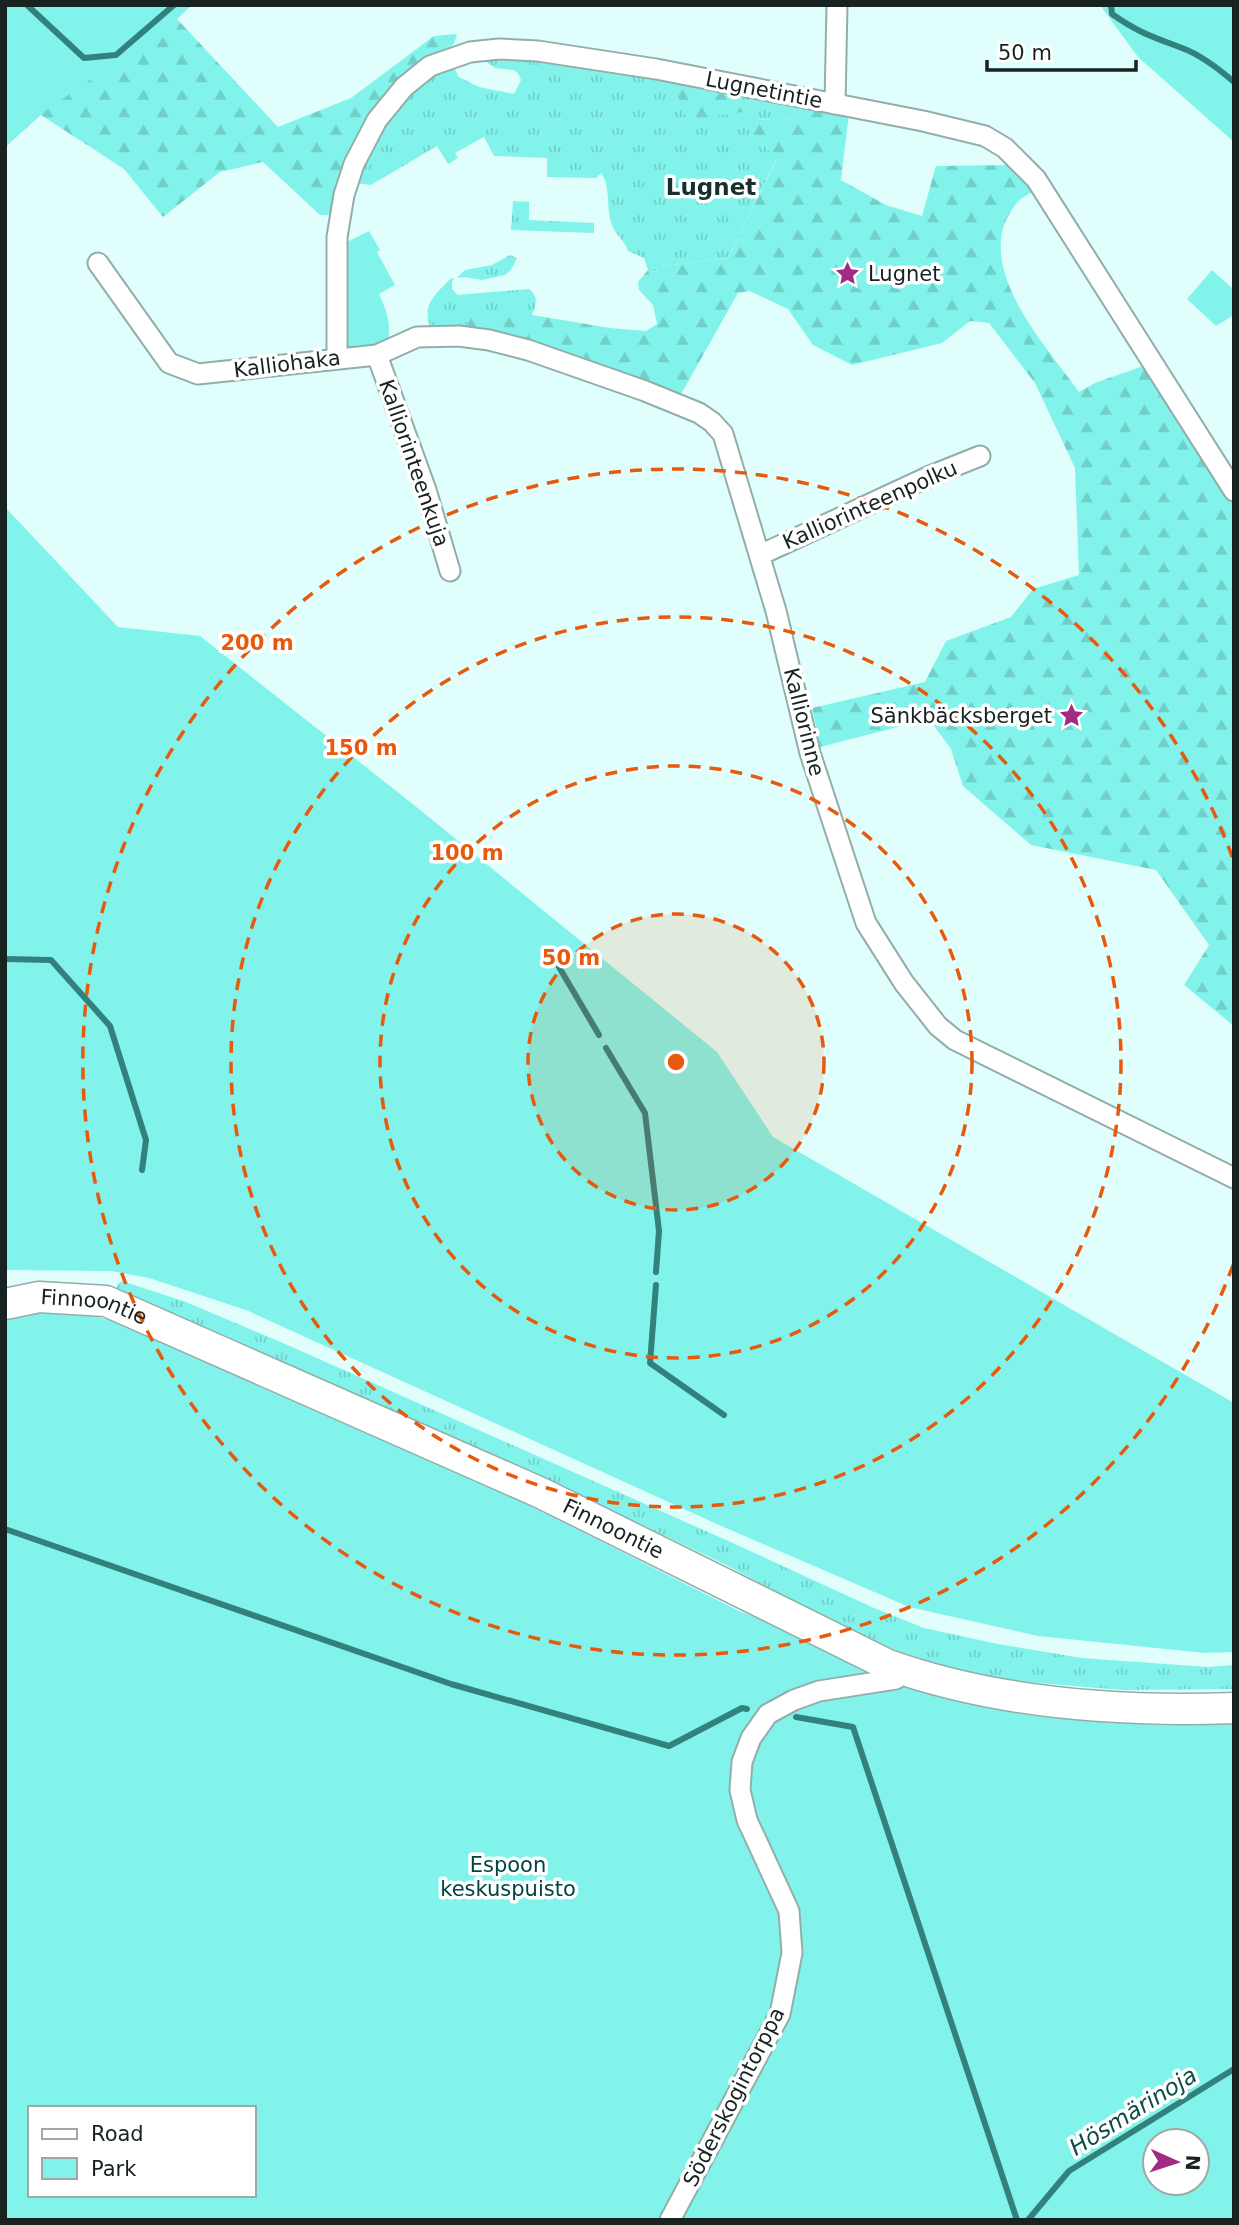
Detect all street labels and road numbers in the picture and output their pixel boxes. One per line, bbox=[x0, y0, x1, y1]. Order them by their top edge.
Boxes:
street label: Lugnetintie bbox=[704, 67, 824, 113]
street label: Kalliohaka bbox=[232, 346, 342, 382]
street label: Kalliorinteenkuja bbox=[374, 376, 454, 550]
street label: Kalliorinteenpolku bbox=[779, 456, 961, 554]
street label: Kalliorinne bbox=[779, 665, 829, 779]
street label: Finnoontie bbox=[40, 1285, 151, 1330]
street label: Finnoontie bbox=[559, 1494, 667, 1564]
street label: Söderskogintorppa bbox=[678, 2003, 790, 2191]

